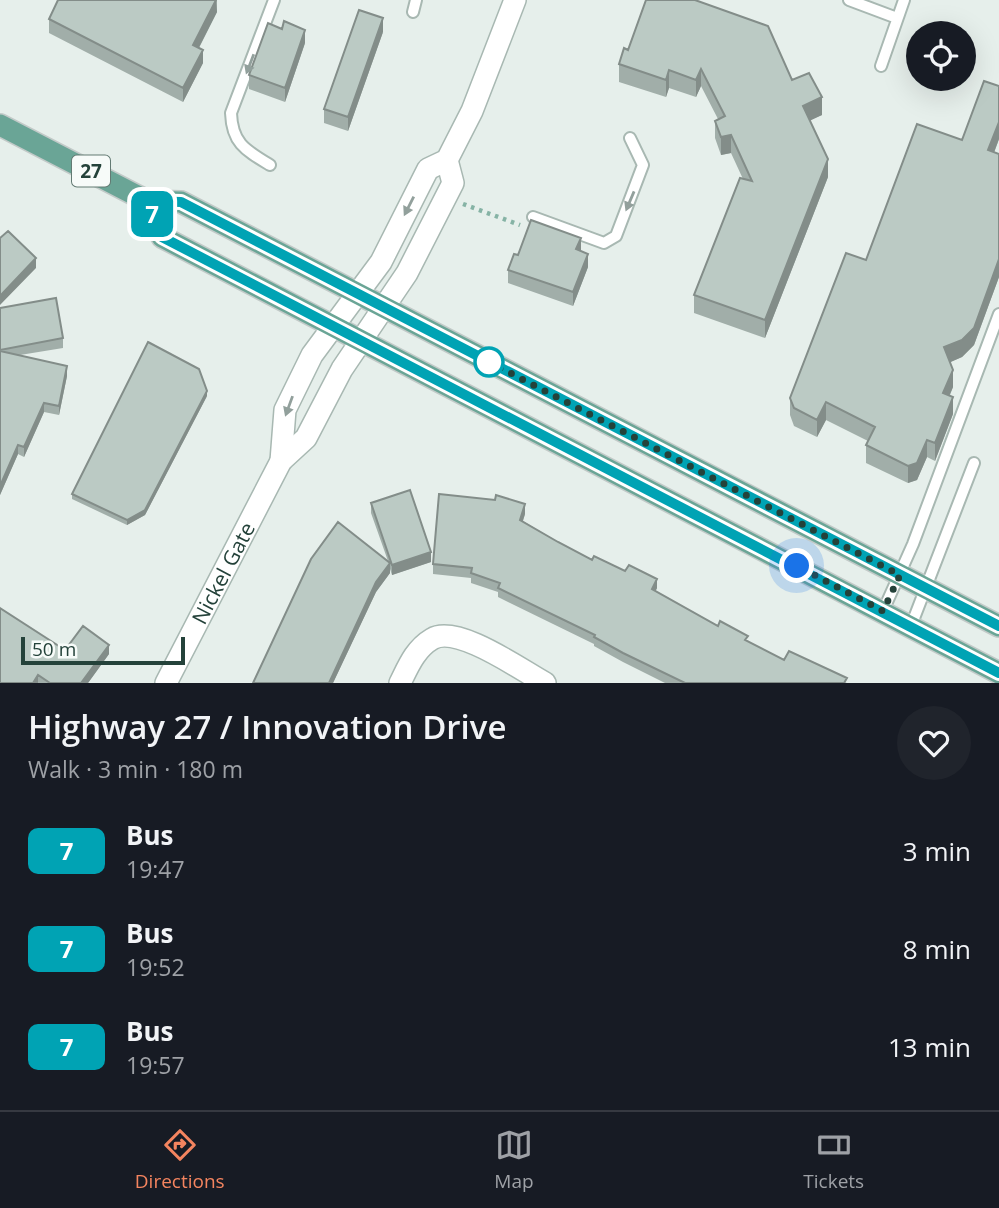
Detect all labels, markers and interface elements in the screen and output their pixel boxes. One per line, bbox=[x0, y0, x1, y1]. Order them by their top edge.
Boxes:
map controls bbox=[906, 21, 976, 91]
button: locate bbox=[906, 21, 976, 91]
one-way arrow bbox=[244, 53, 255, 74]
road number: 27 bbox=[72, 155, 110, 186]
line badge: 7 bbox=[129, 191, 175, 237]
one-way arrow bbox=[625, 191, 636, 212]
one-way arrow bbox=[403, 196, 415, 216]
text: 7 bbox=[145, 197, 159, 230]
unlabelled marker bbox=[474, 347, 504, 377]
one-way arrow bbox=[283, 395, 294, 416]
street label: Nickel Gate bbox=[185, 517, 261, 629]
your location bbox=[779, 548, 814, 583]
scale bar bbox=[21, 634, 186, 666]
text: 50 m bbox=[32, 636, 76, 662]
text: Highway 27 / Innovation Drive bbox=[28, 704, 506, 749]
button: heart bbox=[897, 706, 971, 780]
text: Walk · 3 min · 180 m bbox=[28, 753, 243, 785]
text: Bus bbox=[126, 817, 173, 853]
text: 3 min bbox=[903, 833, 971, 869]
text: 7 bbox=[60, 834, 73, 867]
text: 19:47 bbox=[126, 853, 185, 885]
text: Bus bbox=[126, 915, 173, 951]
text: 8 min bbox=[903, 931, 971, 967]
text: 7 bbox=[60, 932, 73, 965]
text: 19:52 bbox=[126, 951, 185, 983]
text: Bus bbox=[126, 1013, 173, 1049]
text: 13 min bbox=[888, 1029, 971, 1065]
text: 7 bbox=[60, 1030, 73, 1063]
text: 19:57 bbox=[126, 1049, 185, 1081]
tab: Directions bbox=[135, 1126, 225, 1194]
tab: Map bbox=[494, 1126, 534, 1194]
tab: Tickets bbox=[803, 1126, 864, 1194]

